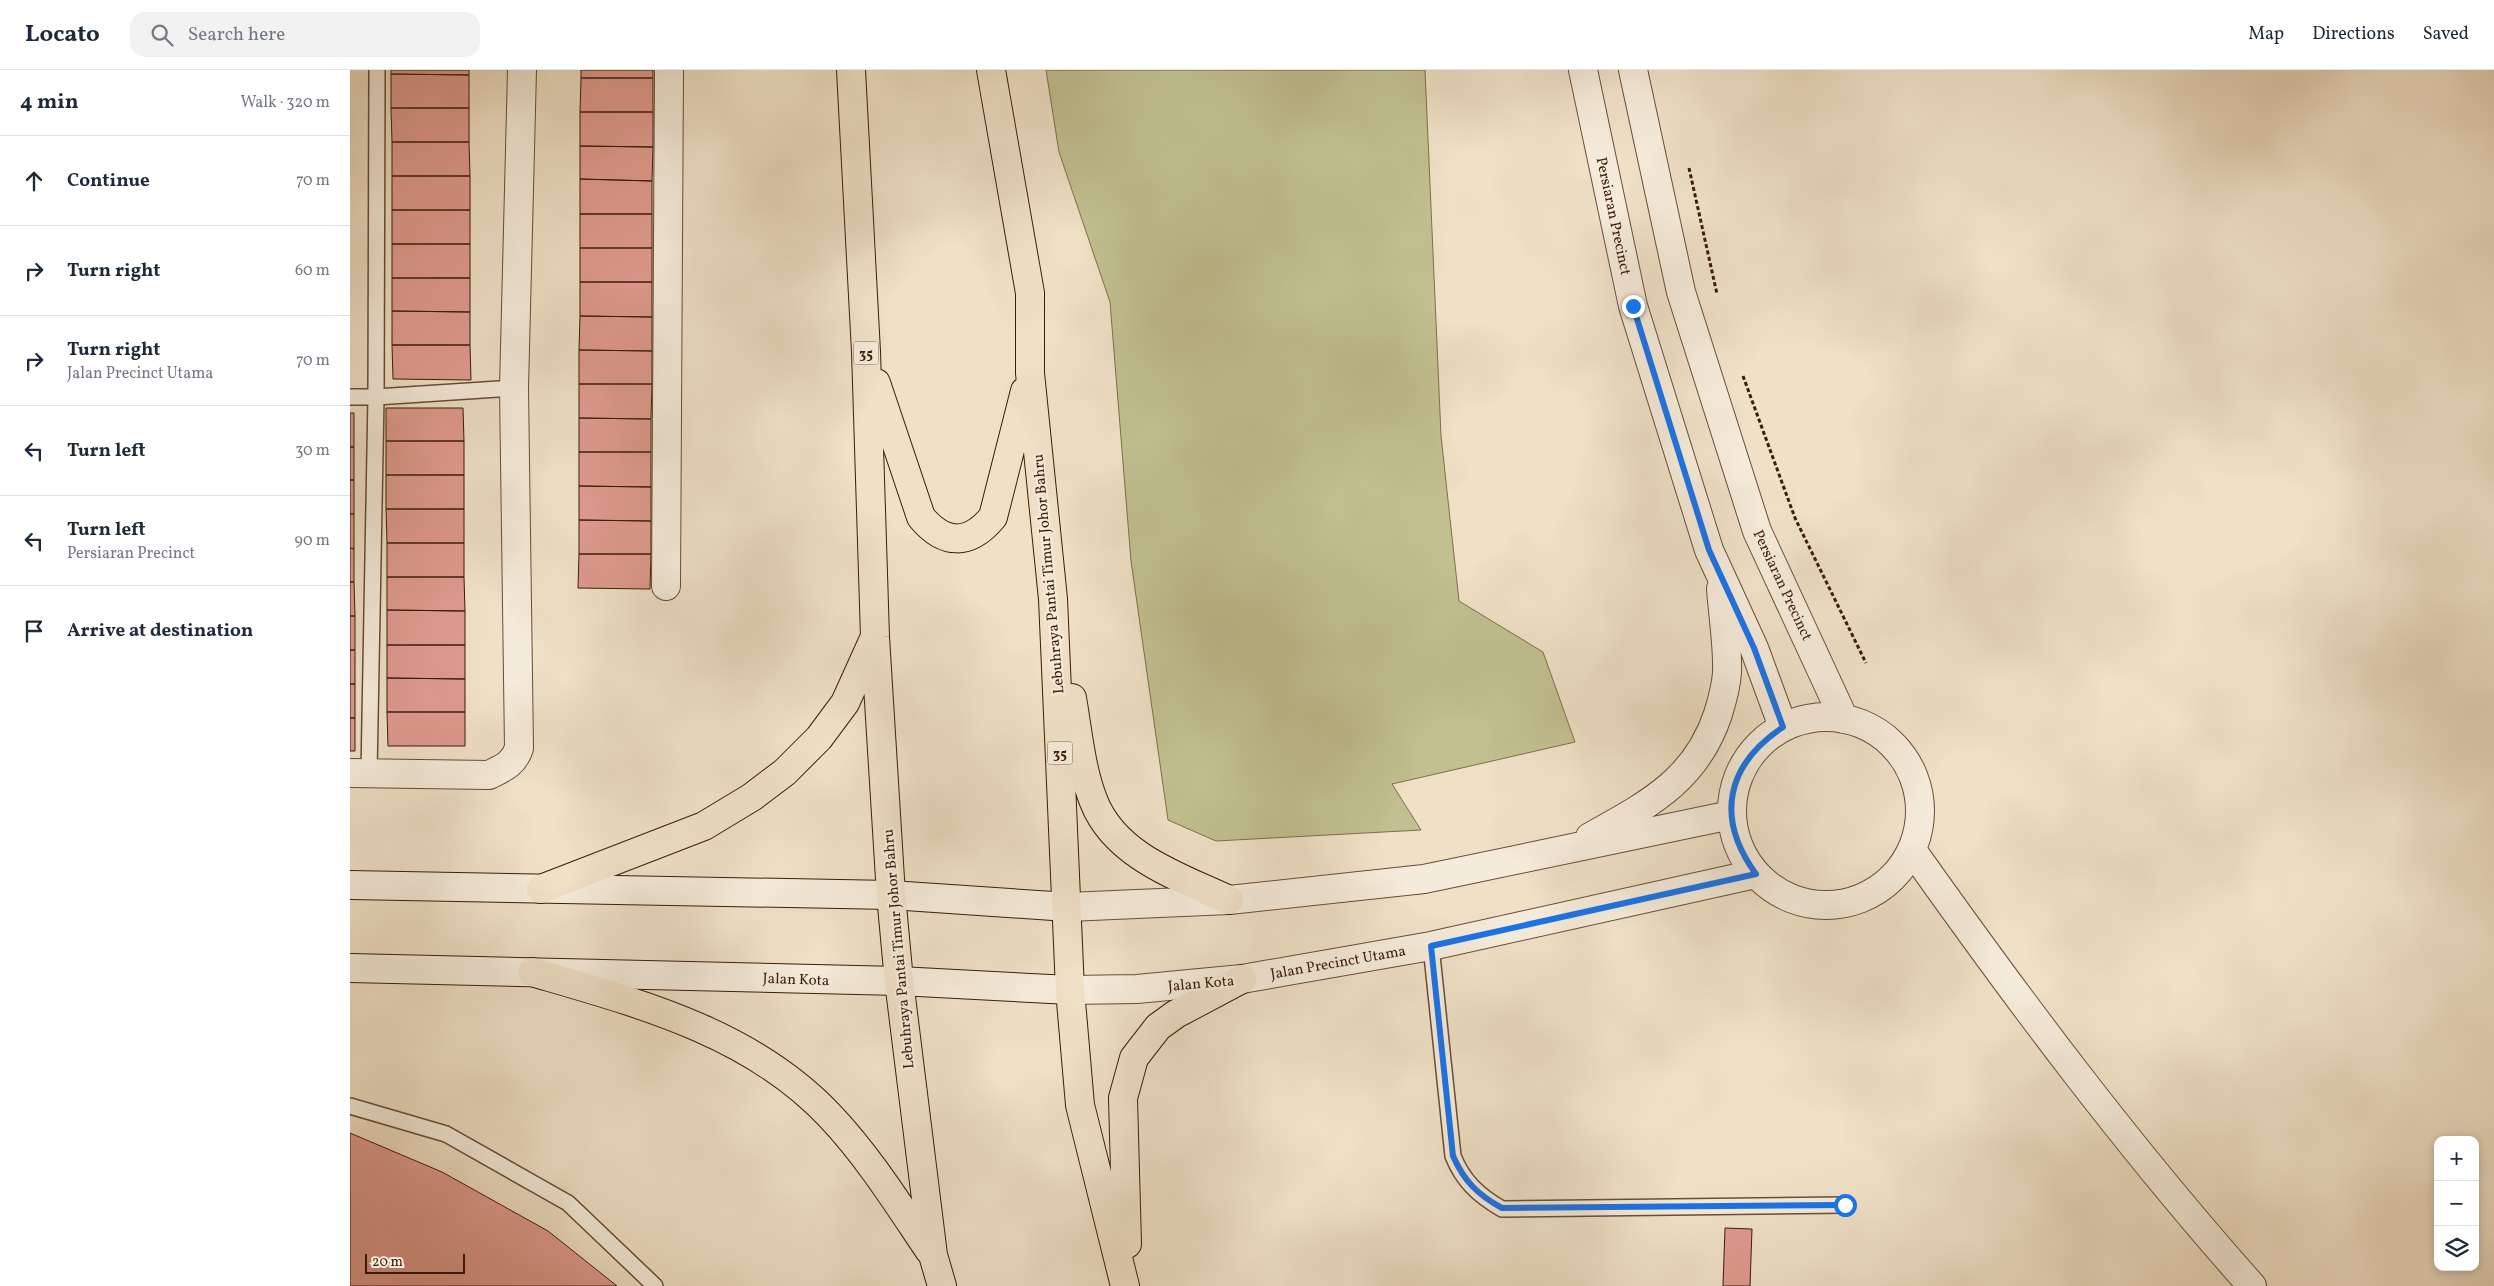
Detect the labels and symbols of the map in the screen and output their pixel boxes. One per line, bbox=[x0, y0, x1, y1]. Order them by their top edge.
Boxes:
street label: Persiaran Precinct bbox=[1590, 155, 1635, 277]
route end bbox=[1622, 295, 1645, 318]
road number: 35 bbox=[854, 342, 878, 364]
street label: Lebuhraya Pantai Timur Johor Bahru bbox=[1029, 453, 1070, 695]
street label: Persiaran Precinct bbox=[1747, 527, 1817, 645]
road number: 35 bbox=[1048, 741, 1072, 764]
street label: Lebuhraya Pantai Timur Johor Bahru bbox=[879, 828, 920, 1070]
street label: Jalan Precinct Utama bbox=[1269, 941, 1408, 986]
street label: Jalan Kota bbox=[762, 969, 830, 992]
street label: Jalan Kota bbox=[1167, 971, 1235, 998]
route start bbox=[1834, 1194, 1857, 1217]
scale bar bbox=[365, 1251, 465, 1274]

